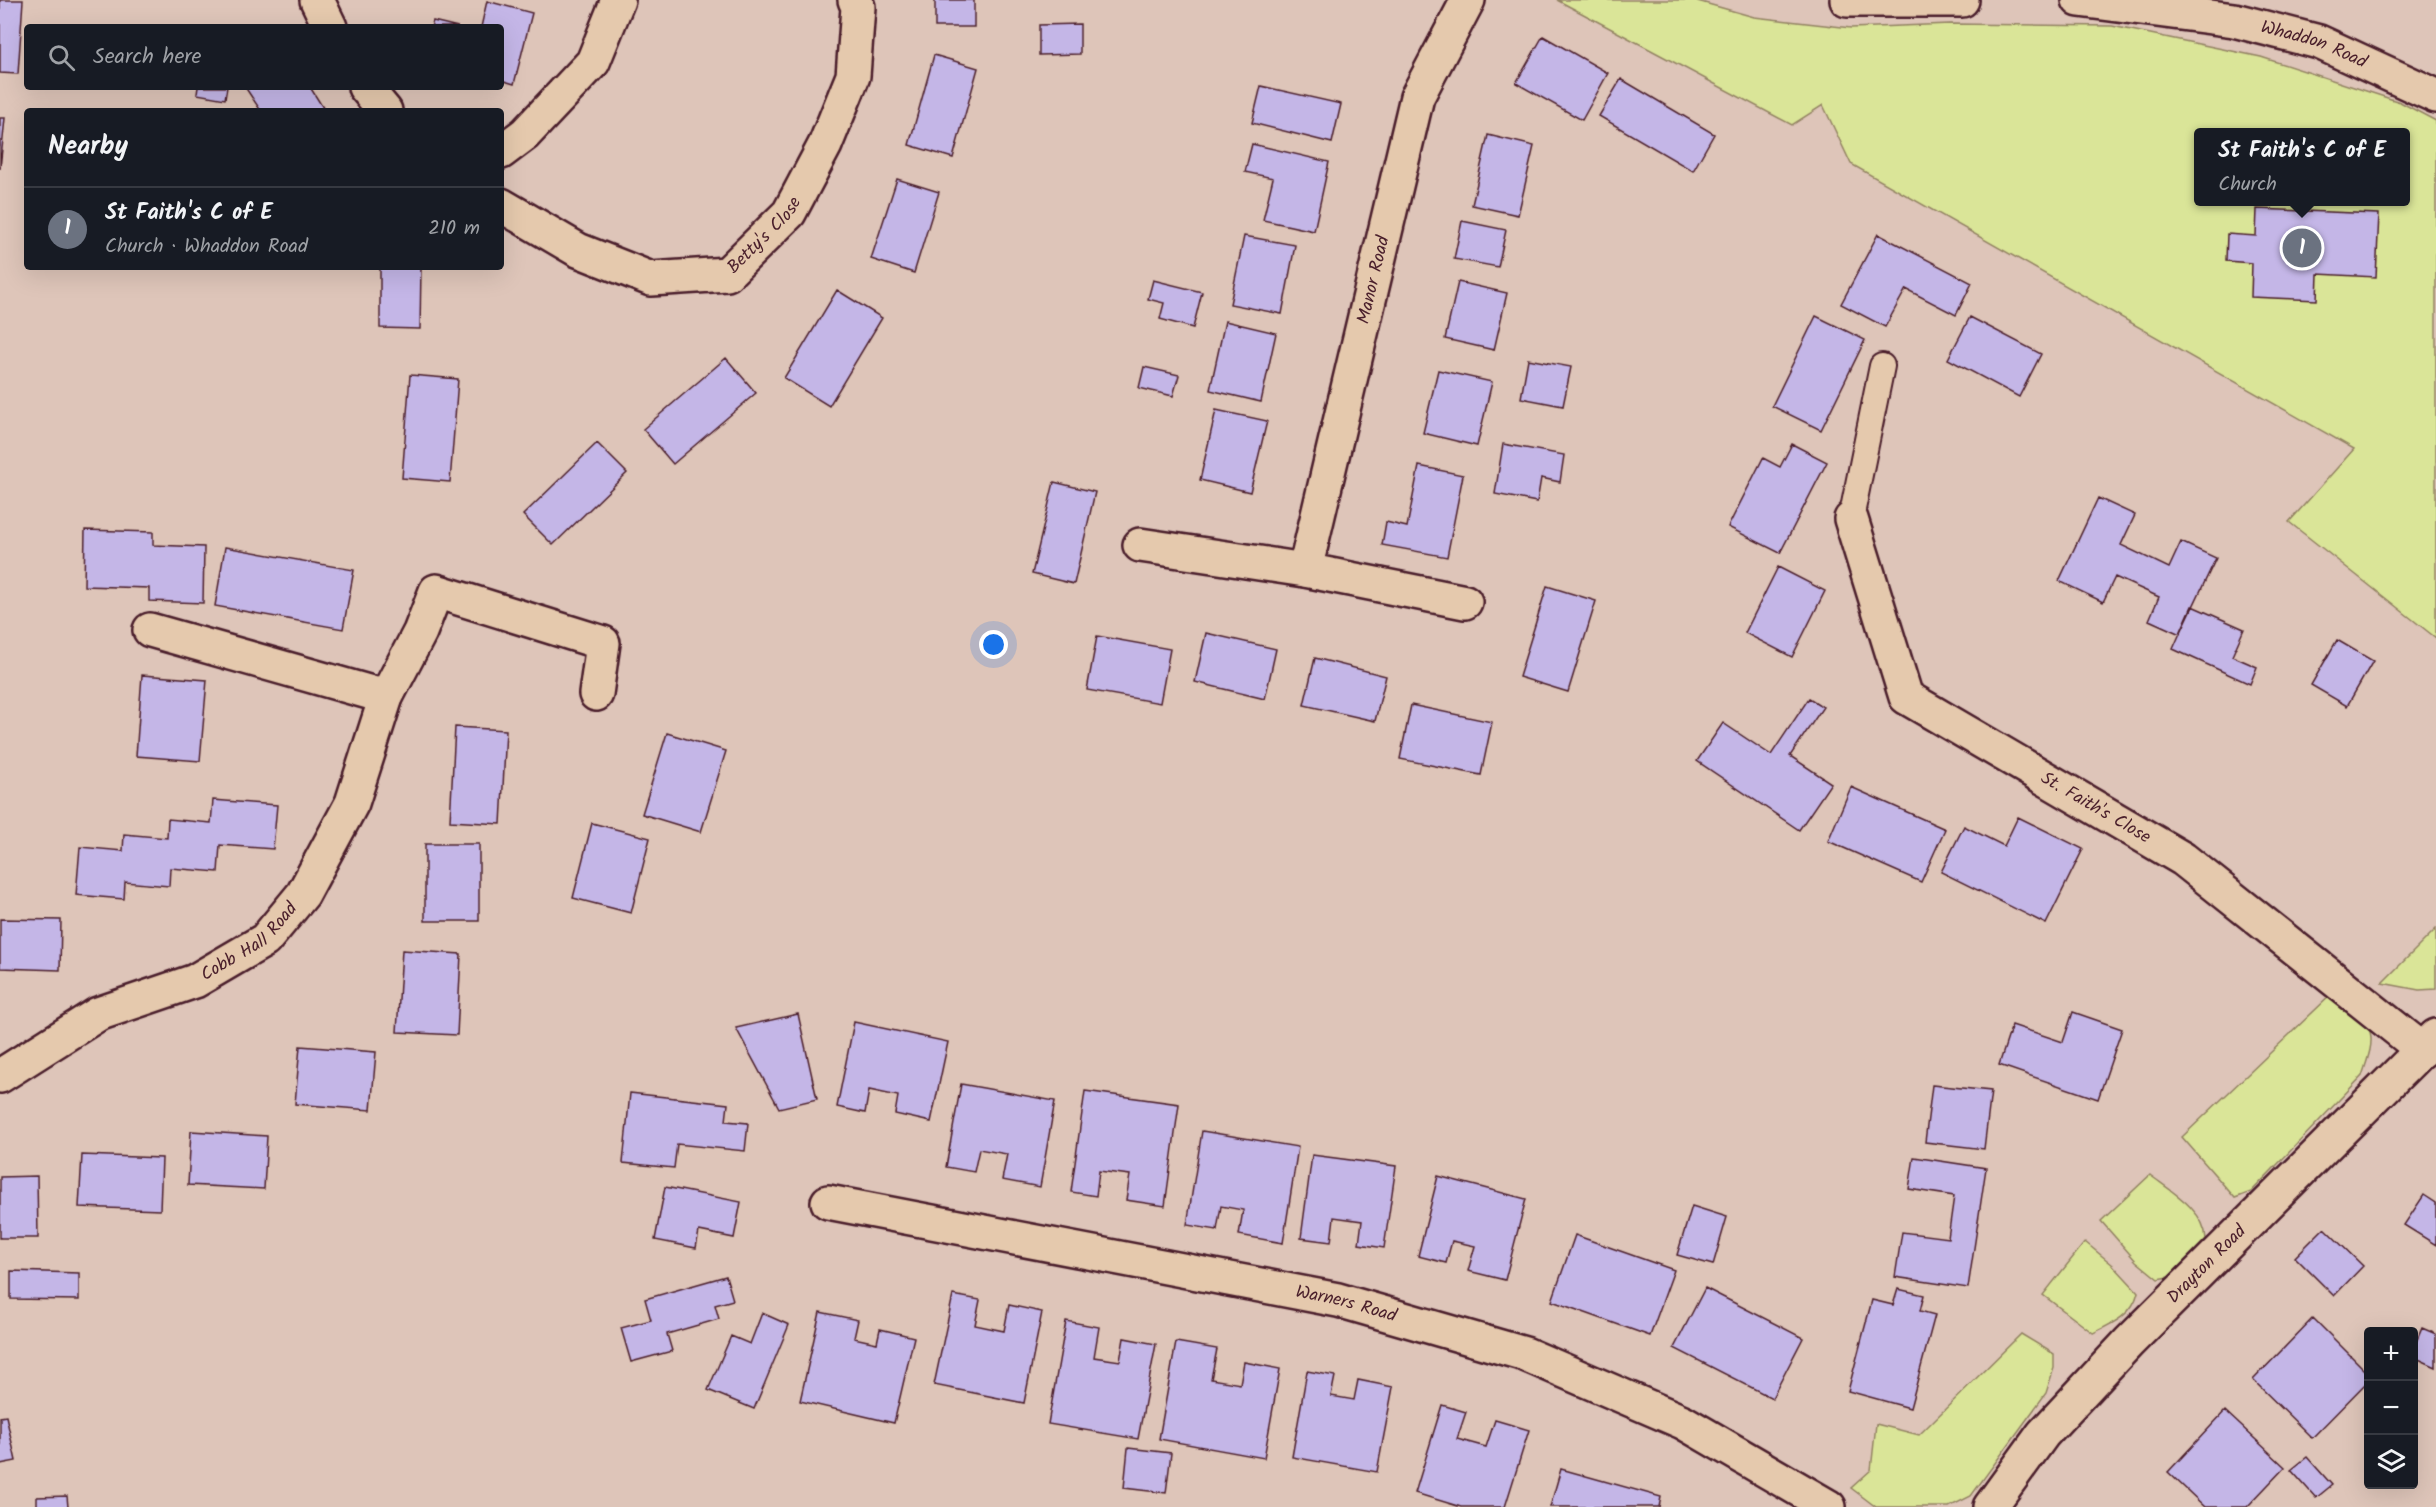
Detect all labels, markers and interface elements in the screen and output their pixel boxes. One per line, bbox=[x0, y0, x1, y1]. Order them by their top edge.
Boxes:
street label: Whaddon Road bbox=[2258, 13, 2373, 77]
search box bbox=[24, 24, 504, 90]
text: Search here bbox=[93, 40, 201, 75]
icon: search bbox=[45, 41, 78, 74]
text: Nearby bbox=[48, 126, 128, 168]
popup bbox=[2194, 128, 2410, 206]
text: St Faith's C of E bbox=[2218, 134, 2386, 169]
text: Church bbox=[2218, 169, 2277, 201]
street label: Betty's Close bbox=[720, 192, 810, 281]
text: St Faith's C of E bbox=[105, 196, 273, 231]
text: 1 bbox=[64, 213, 71, 245]
text: 210 m bbox=[428, 213, 480, 245]
pin: 1 bbox=[2282, 226, 2322, 270]
text: Church · Whaddon Road bbox=[105, 231, 308, 263]
street label: Manor Road bbox=[1349, 232, 1398, 327]
your location bbox=[979, 630, 1008, 659]
street label: St. Faith's Close bbox=[2035, 764, 2156, 852]
street label: Cobb Hall Road bbox=[195, 895, 306, 989]
street label: Drayton Road bbox=[2160, 1217, 2254, 1311]
street label: Warners Road bbox=[1293, 1278, 1401, 1331]
map controls bbox=[2364, 1327, 2418, 1489]
button: + bbox=[2364, 1327, 2418, 1381]
button: − bbox=[2364, 1381, 2418, 1435]
button: layers bbox=[2364, 1435, 2418, 1489]

